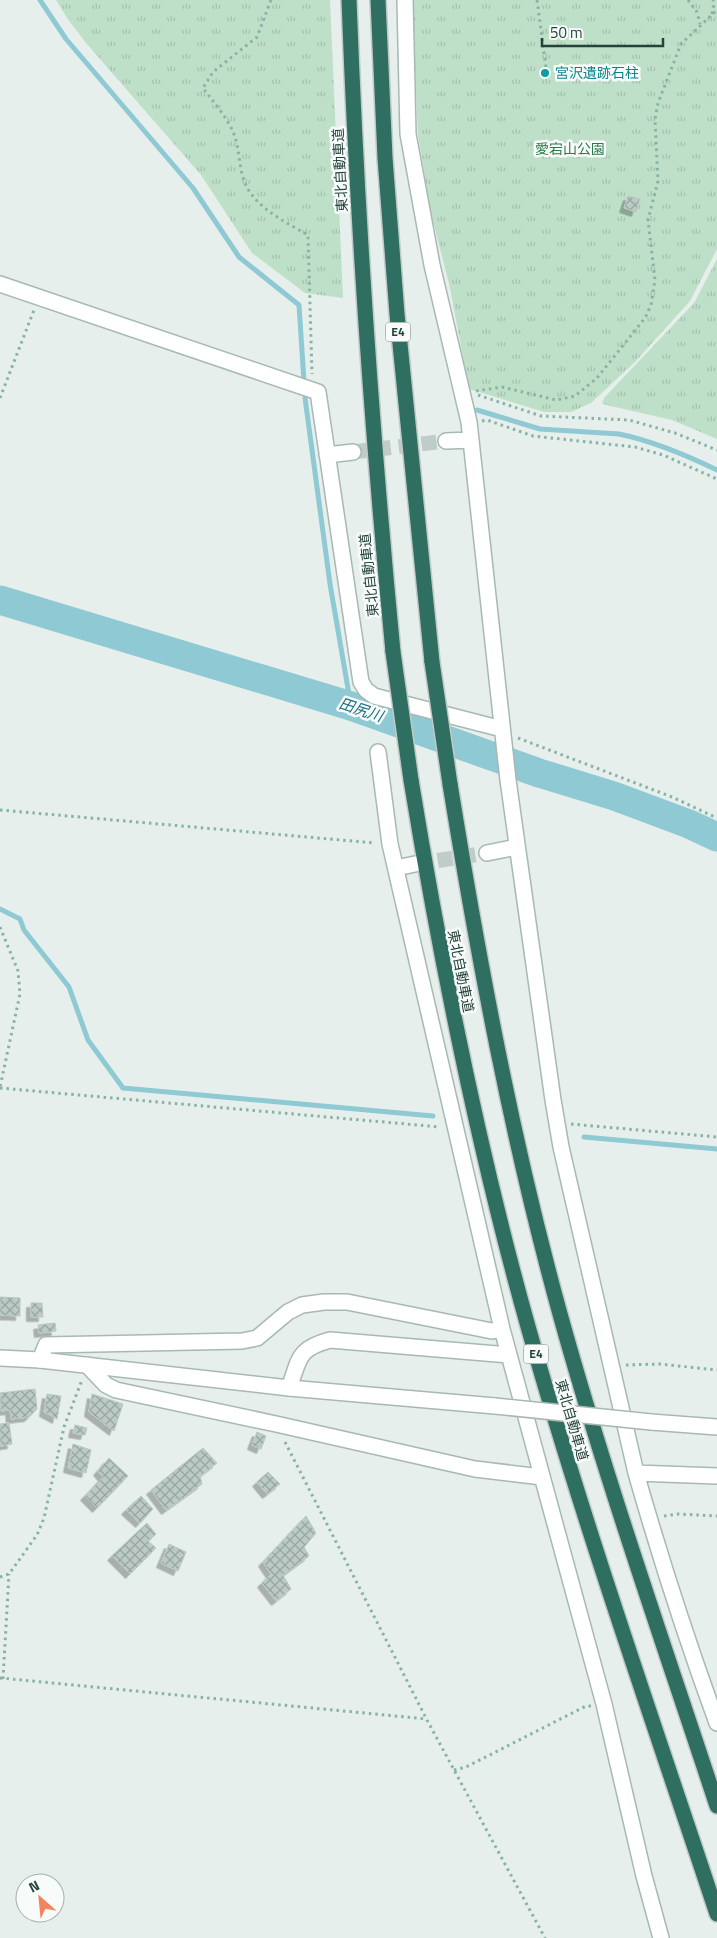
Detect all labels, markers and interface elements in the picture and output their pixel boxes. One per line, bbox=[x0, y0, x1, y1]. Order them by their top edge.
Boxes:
scale bar bbox=[542, 15, 663, 47]
text: 50 m bbox=[550, 21, 583, 44]
place label: 宮沢遺跡石柱 bbox=[555, 62, 639, 83]
marker: 宮沢遺跡石柱 bbox=[539, 67, 551, 79]
street label: 東北自動車道 bbox=[327, 128, 352, 213]
park label: 愛宕山公園 bbox=[535, 138, 605, 159]
road number: E4 bbox=[386, 322, 410, 342]
street label: 東北自動車道 bbox=[354, 532, 383, 618]
water label: 田尻川 bbox=[336, 692, 388, 728]
street label: 東北自動車道 bbox=[443, 928, 480, 1014]
road number: E4 bbox=[524, 1345, 548, 1364]
street label: 東北自動車道 bbox=[551, 1377, 594, 1463]
north arrow bbox=[15, 1873, 65, 1923]
text: N bbox=[25, 1874, 43, 1898]

